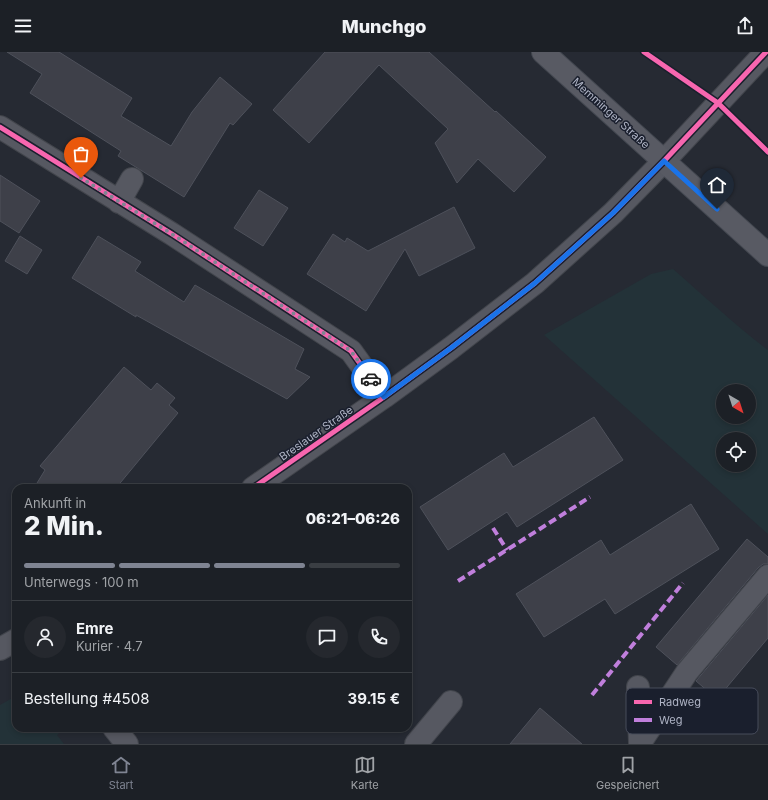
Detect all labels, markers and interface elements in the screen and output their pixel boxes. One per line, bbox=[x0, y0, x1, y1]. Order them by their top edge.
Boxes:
icon: menu bbox=[12, 15, 34, 37]
icon: share bbox=[734, 15, 756, 37]
text: Munchgo bbox=[342, 16, 426, 37]
street label: Memminger Straße bbox=[569, 75, 653, 151]
pin bbox=[64, 137, 98, 178]
icon: bag bbox=[70, 143, 92, 165]
pin bbox=[700, 168, 734, 209]
icon: home bbox=[706, 174, 728, 196]
courier bbox=[351, 359, 391, 399]
icon: car bbox=[360, 368, 382, 390]
north arrow bbox=[716, 384, 756, 424]
map controls bbox=[716, 384, 756, 472]
street label: Breslauer Straße bbox=[277, 402, 355, 464]
button: locate bbox=[716, 432, 756, 472]
text: Ankunft in bbox=[24, 495, 86, 511]
text: 06:21–06:26 bbox=[306, 509, 400, 528]
text: 2 Min. bbox=[24, 510, 104, 541]
text: Unterwegs · 100 m bbox=[24, 574, 139, 590]
button: person bbox=[24, 616, 66, 658]
button: chat bbox=[306, 616, 348, 658]
button: phone bbox=[358, 616, 400, 658]
text: Emre bbox=[76, 619, 113, 638]
text: Kurier · 4.7 bbox=[76, 638, 143, 654]
legend bbox=[626, 688, 758, 734]
text: Bestellung #4508 bbox=[24, 689, 149, 708]
text: 39.15 € bbox=[347, 689, 400, 708]
text: Radweg bbox=[659, 695, 701, 709]
text: Weg bbox=[659, 713, 682, 727]
tab: Start bbox=[109, 754, 133, 792]
tab: Karte bbox=[351, 754, 379, 792]
tab: Gespeichert bbox=[596, 754, 659, 792]

